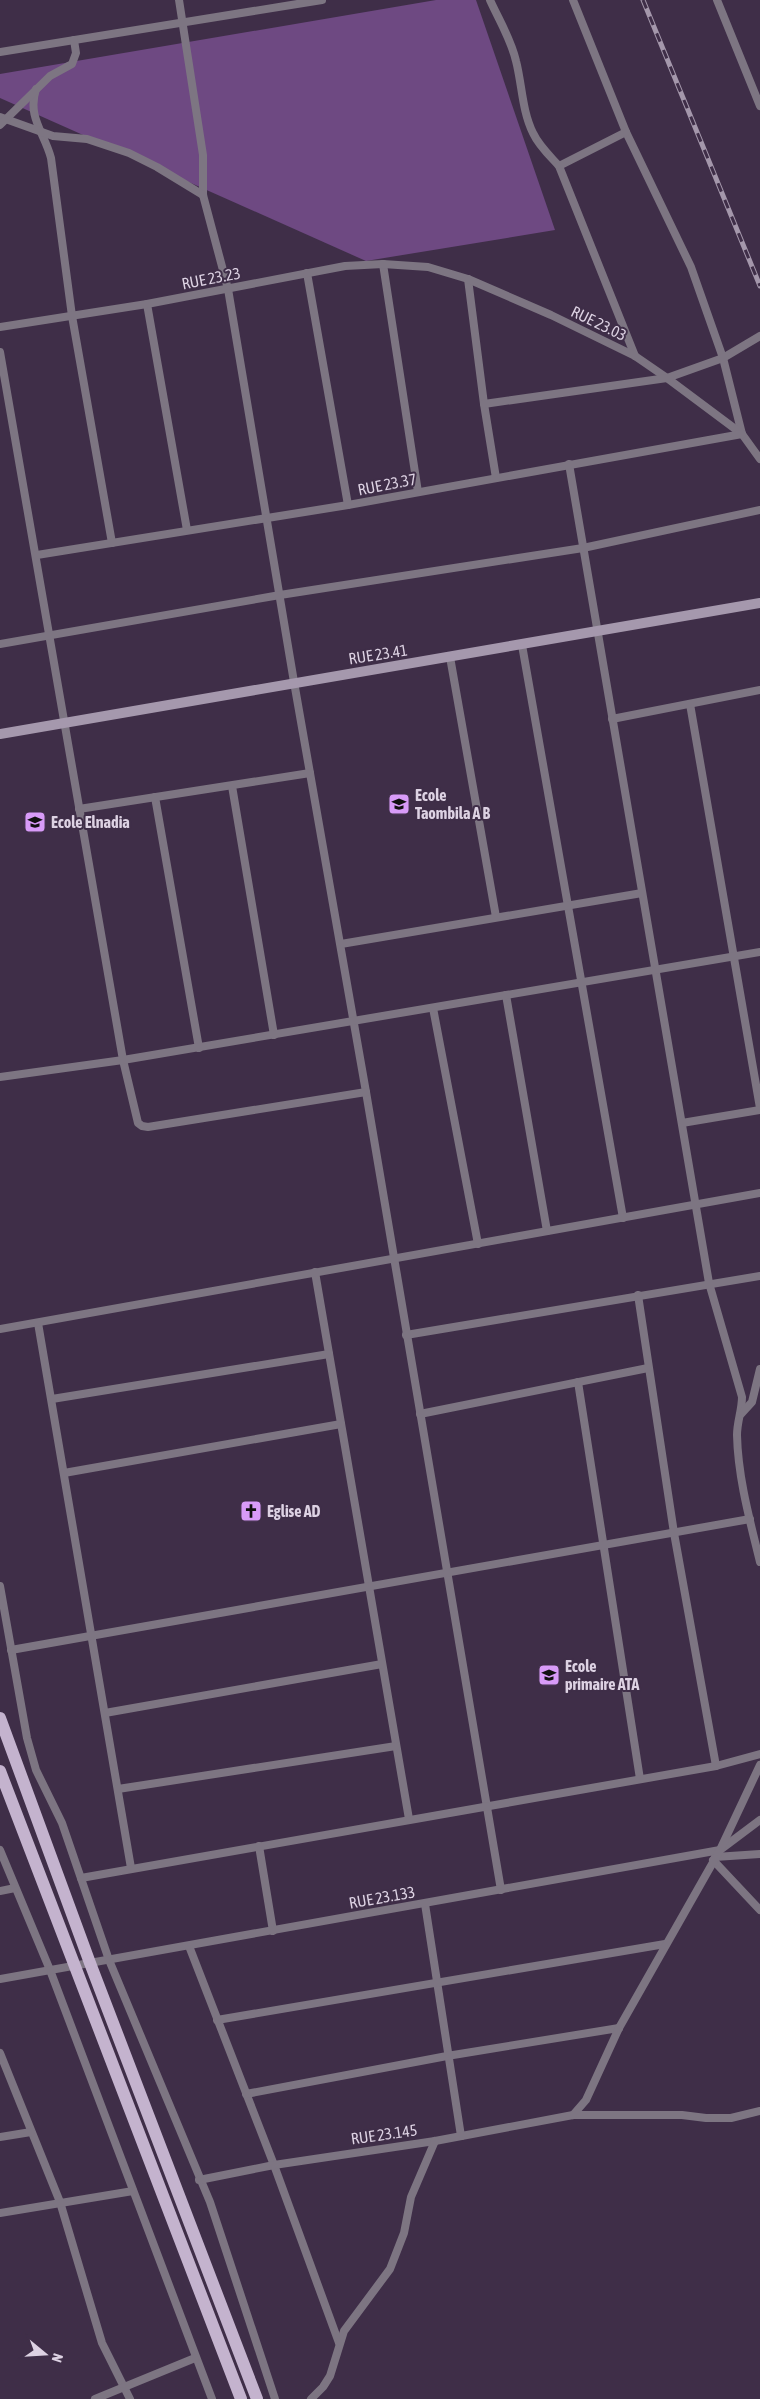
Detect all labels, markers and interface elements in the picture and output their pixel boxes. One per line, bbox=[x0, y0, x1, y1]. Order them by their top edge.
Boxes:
street label: RUE 23.23 bbox=[180, 263, 242, 293]
street label: RUE 23.03 bbox=[568, 302, 630, 344]
street label: RUE 23.37 bbox=[356, 469, 418, 499]
street label: RUE 23.41 bbox=[347, 640, 409, 668]
place label: Ecole Taombila A B bbox=[415, 786, 491, 822]
school or university icon: Ecole Taombila A B bbox=[387, 792, 411, 816]
school or university icon: Ecole Elnadia bbox=[23, 810, 47, 834]
place label: Ecole Elnadia bbox=[51, 813, 130, 831]
church icon: Eglise AD bbox=[239, 1499, 263, 1523]
place label: Eglise AD bbox=[267, 1502, 321, 1520]
place label: Ecole primaire ATA bbox=[565, 1657, 639, 1693]
school or university icon: Ecole primaire ATA bbox=[537, 1663, 561, 1687]
street label: RUE 23.133 bbox=[347, 1882, 417, 1912]
street label: RUE 23.145 bbox=[350, 2120, 418, 2148]
north arrow bbox=[20, 2329, 70, 2379]
text: N bbox=[48, 2352, 66, 2364]

